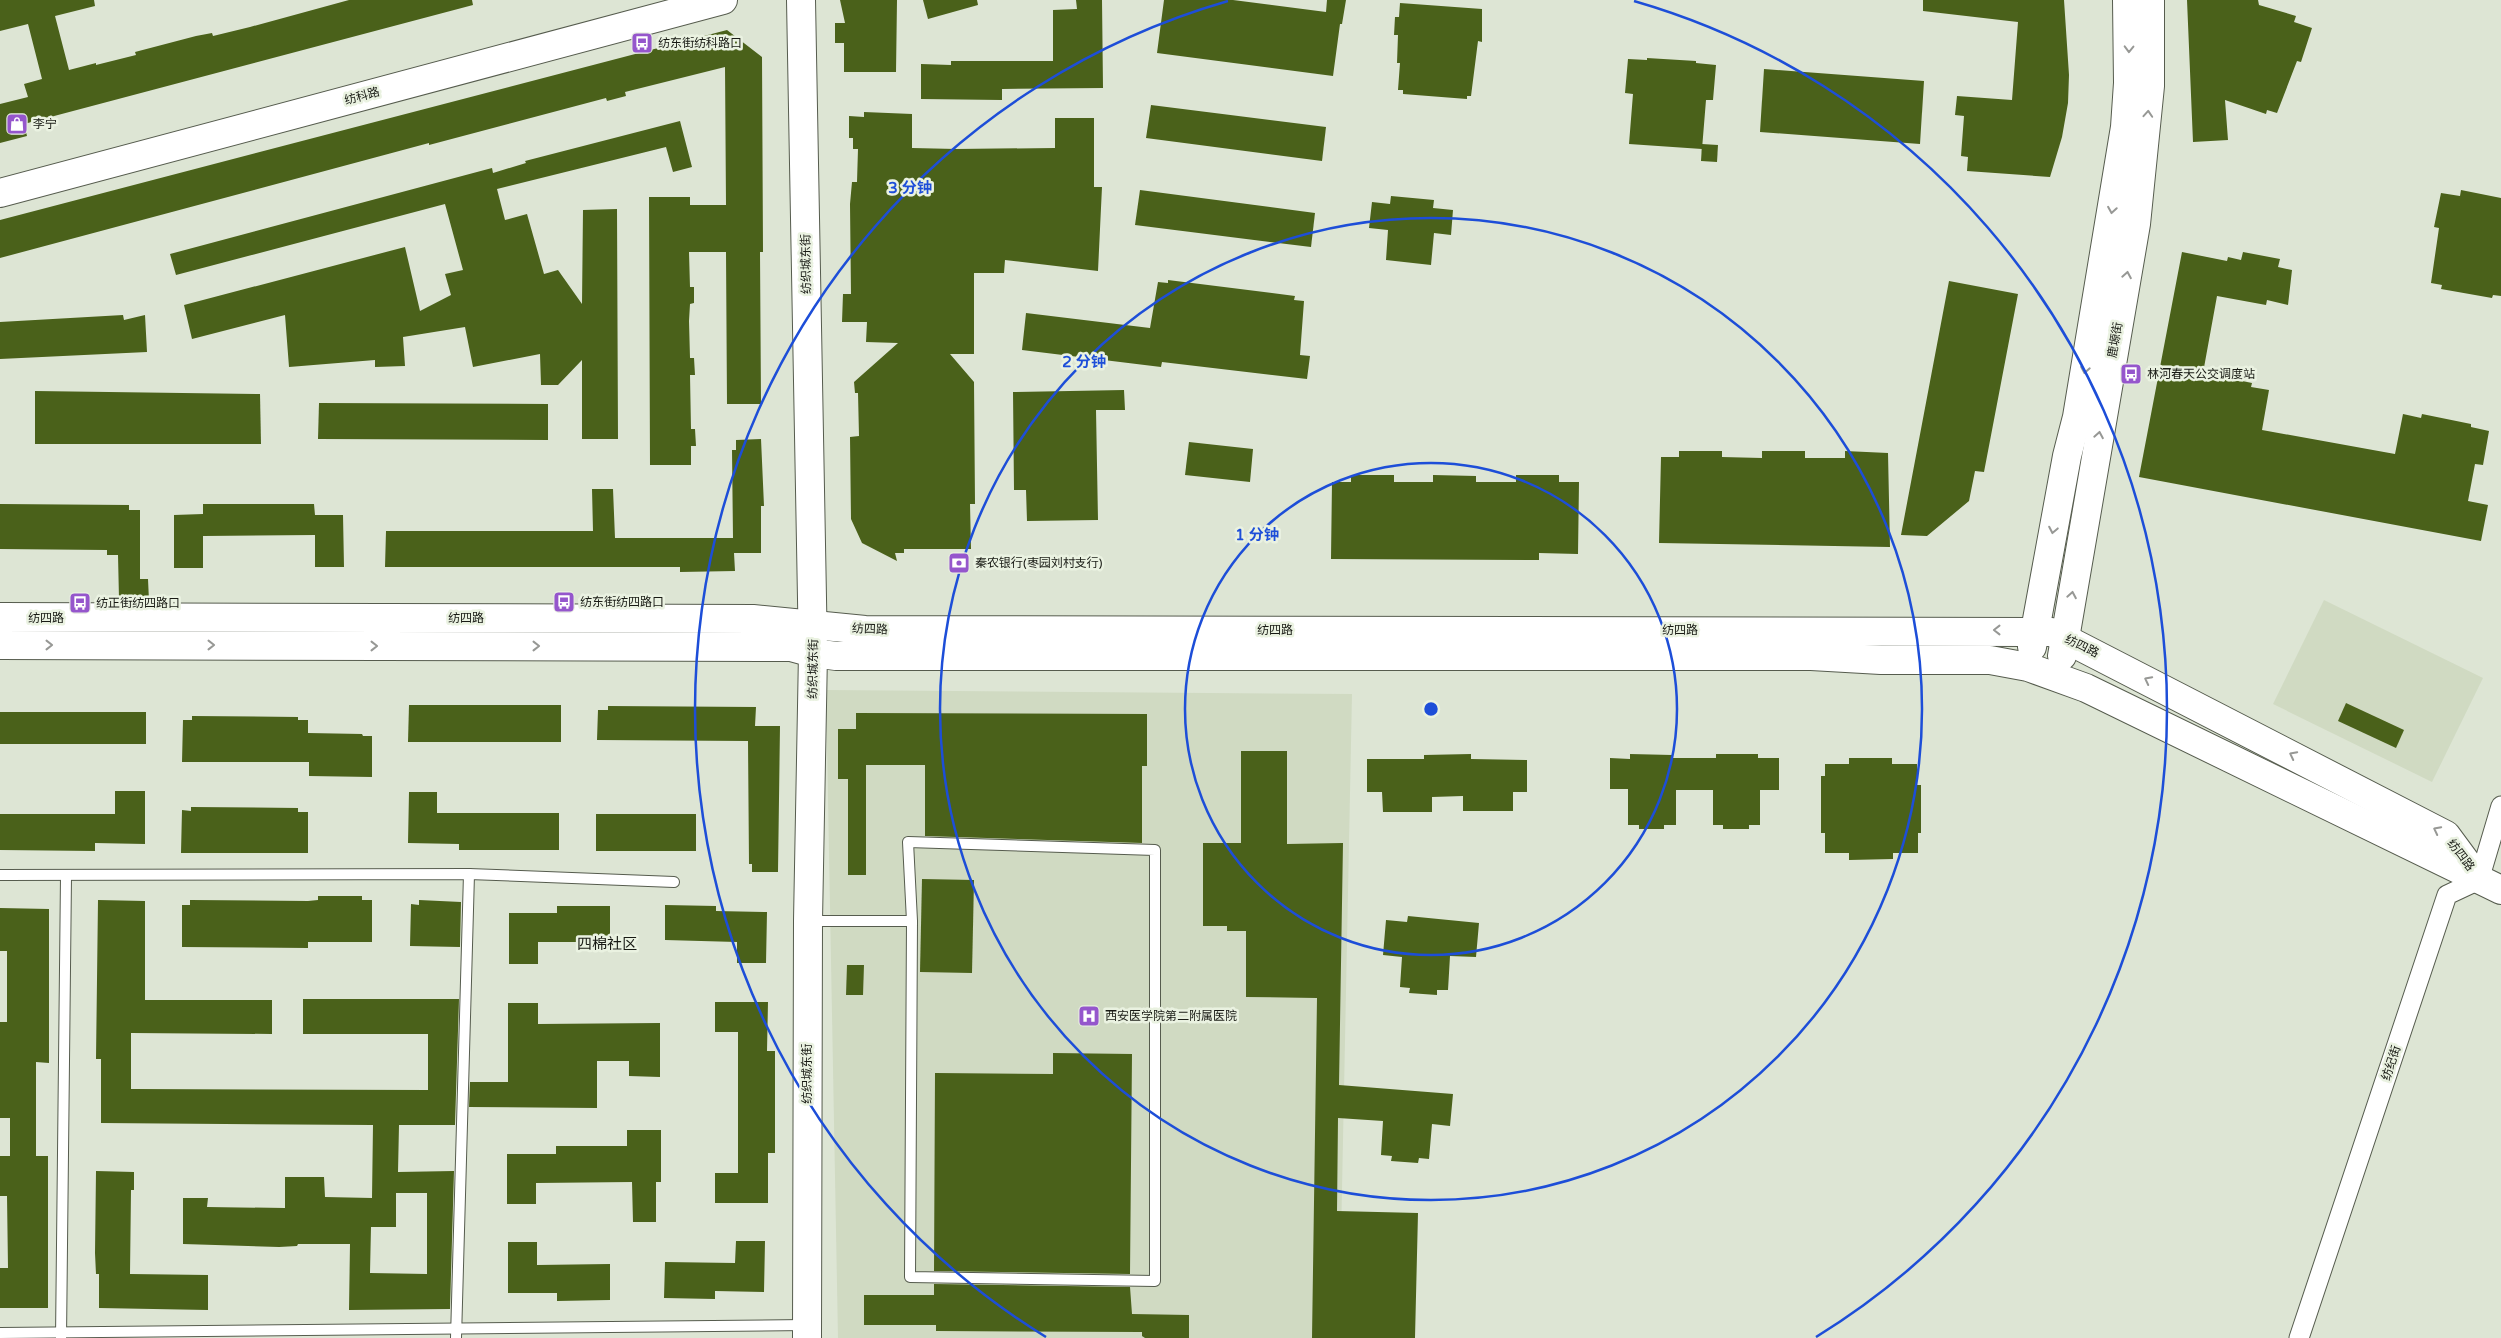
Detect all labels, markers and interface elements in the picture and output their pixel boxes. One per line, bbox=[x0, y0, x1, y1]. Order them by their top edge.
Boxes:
bus stop icon: 纺东街纺科路口 bbox=[630, 31, 654, 55]
place label: 纺东街纺科路口 bbox=[658, 36, 742, 50]
one-way arrow bbox=[2124, 45, 2134, 53]
street label: 纺科路 bbox=[343, 85, 381, 107]
one-way arrow bbox=[2143, 109, 2154, 117]
shop icon: 李宁 bbox=[5, 112, 29, 136]
place label: 李宁 bbox=[33, 117, 57, 131]
text: 3 分钟 bbox=[888, 179, 932, 197]
one-way arrow bbox=[2107, 206, 2118, 214]
street label: 纺织城东街 bbox=[798, 234, 814, 294]
one-way arrow bbox=[2121, 270, 2131, 279]
street label: 鹿塬街 bbox=[2105, 321, 2125, 359]
text: 2 分钟 bbox=[1062, 353, 1106, 371]
bus stop icon: 林河春天公交调度站 bbox=[2119, 362, 2143, 386]
one-way arrow bbox=[2081, 366, 2091, 375]
place label: 林河春天公交调度站 bbox=[2147, 367, 2255, 381]
one-way arrow bbox=[2094, 430, 2104, 439]
one-way arrow bbox=[2048, 525, 2059, 534]
text: 1 分钟 bbox=[1235, 526, 1279, 544]
bank icon: 秦农银行(枣园刘村支行) bbox=[947, 551, 971, 575]
place label: 秦农银行(枣园刘村支行) bbox=[975, 556, 1103, 570]
bus stop icon: 纺东街纺四路口 bbox=[552, 590, 576, 614]
bus stop icon: 纺正街纺四路口 bbox=[68, 591, 92, 615]
one-way arrow bbox=[2067, 591, 2077, 599]
place label: 纺东街纺四路口 bbox=[580, 595, 664, 609]
place label: 纺正街纺四路口 bbox=[96, 596, 180, 610]
street label: 纺四路 bbox=[28, 611, 64, 625]
street label: 纺四路 bbox=[448, 611, 484, 625]
street label: 纺四路 bbox=[852, 621, 888, 637]
street label: 纺四路 bbox=[1257, 623, 1293, 637]
street label: 纺四路 bbox=[1662, 623, 1698, 637]
one-way arrow bbox=[1993, 625, 2001, 635]
street label: 纺四路 bbox=[2063, 632, 2101, 660]
street label: 纺织城东街 bbox=[805, 639, 821, 699]
one-way arrow bbox=[45, 640, 53, 650]
one-way arrow bbox=[208, 640, 215, 650]
one-way arrow bbox=[370, 641, 378, 651]
one-way arrow bbox=[532, 641, 540, 651]
one-way arrow bbox=[2145, 676, 2154, 686]
centre of rings bbox=[1422, 700, 1440, 718]
one-way arrow bbox=[2289, 751, 2298, 761]
one-way arrow bbox=[2433, 826, 2442, 836]
street label: 纺四路 bbox=[2445, 836, 2477, 874]
district label: 四棉社区 bbox=[577, 935, 637, 953]
hospital icon: 西安医学院第二附属医院 bbox=[1077, 1004, 1101, 1028]
place label: 西安医学院第二附属医院 bbox=[1105, 1009, 1237, 1023]
street label: 纺织城东街 bbox=[800, 1044, 814, 1104]
street label: 纺纪街 bbox=[2379, 1044, 2403, 1082]

